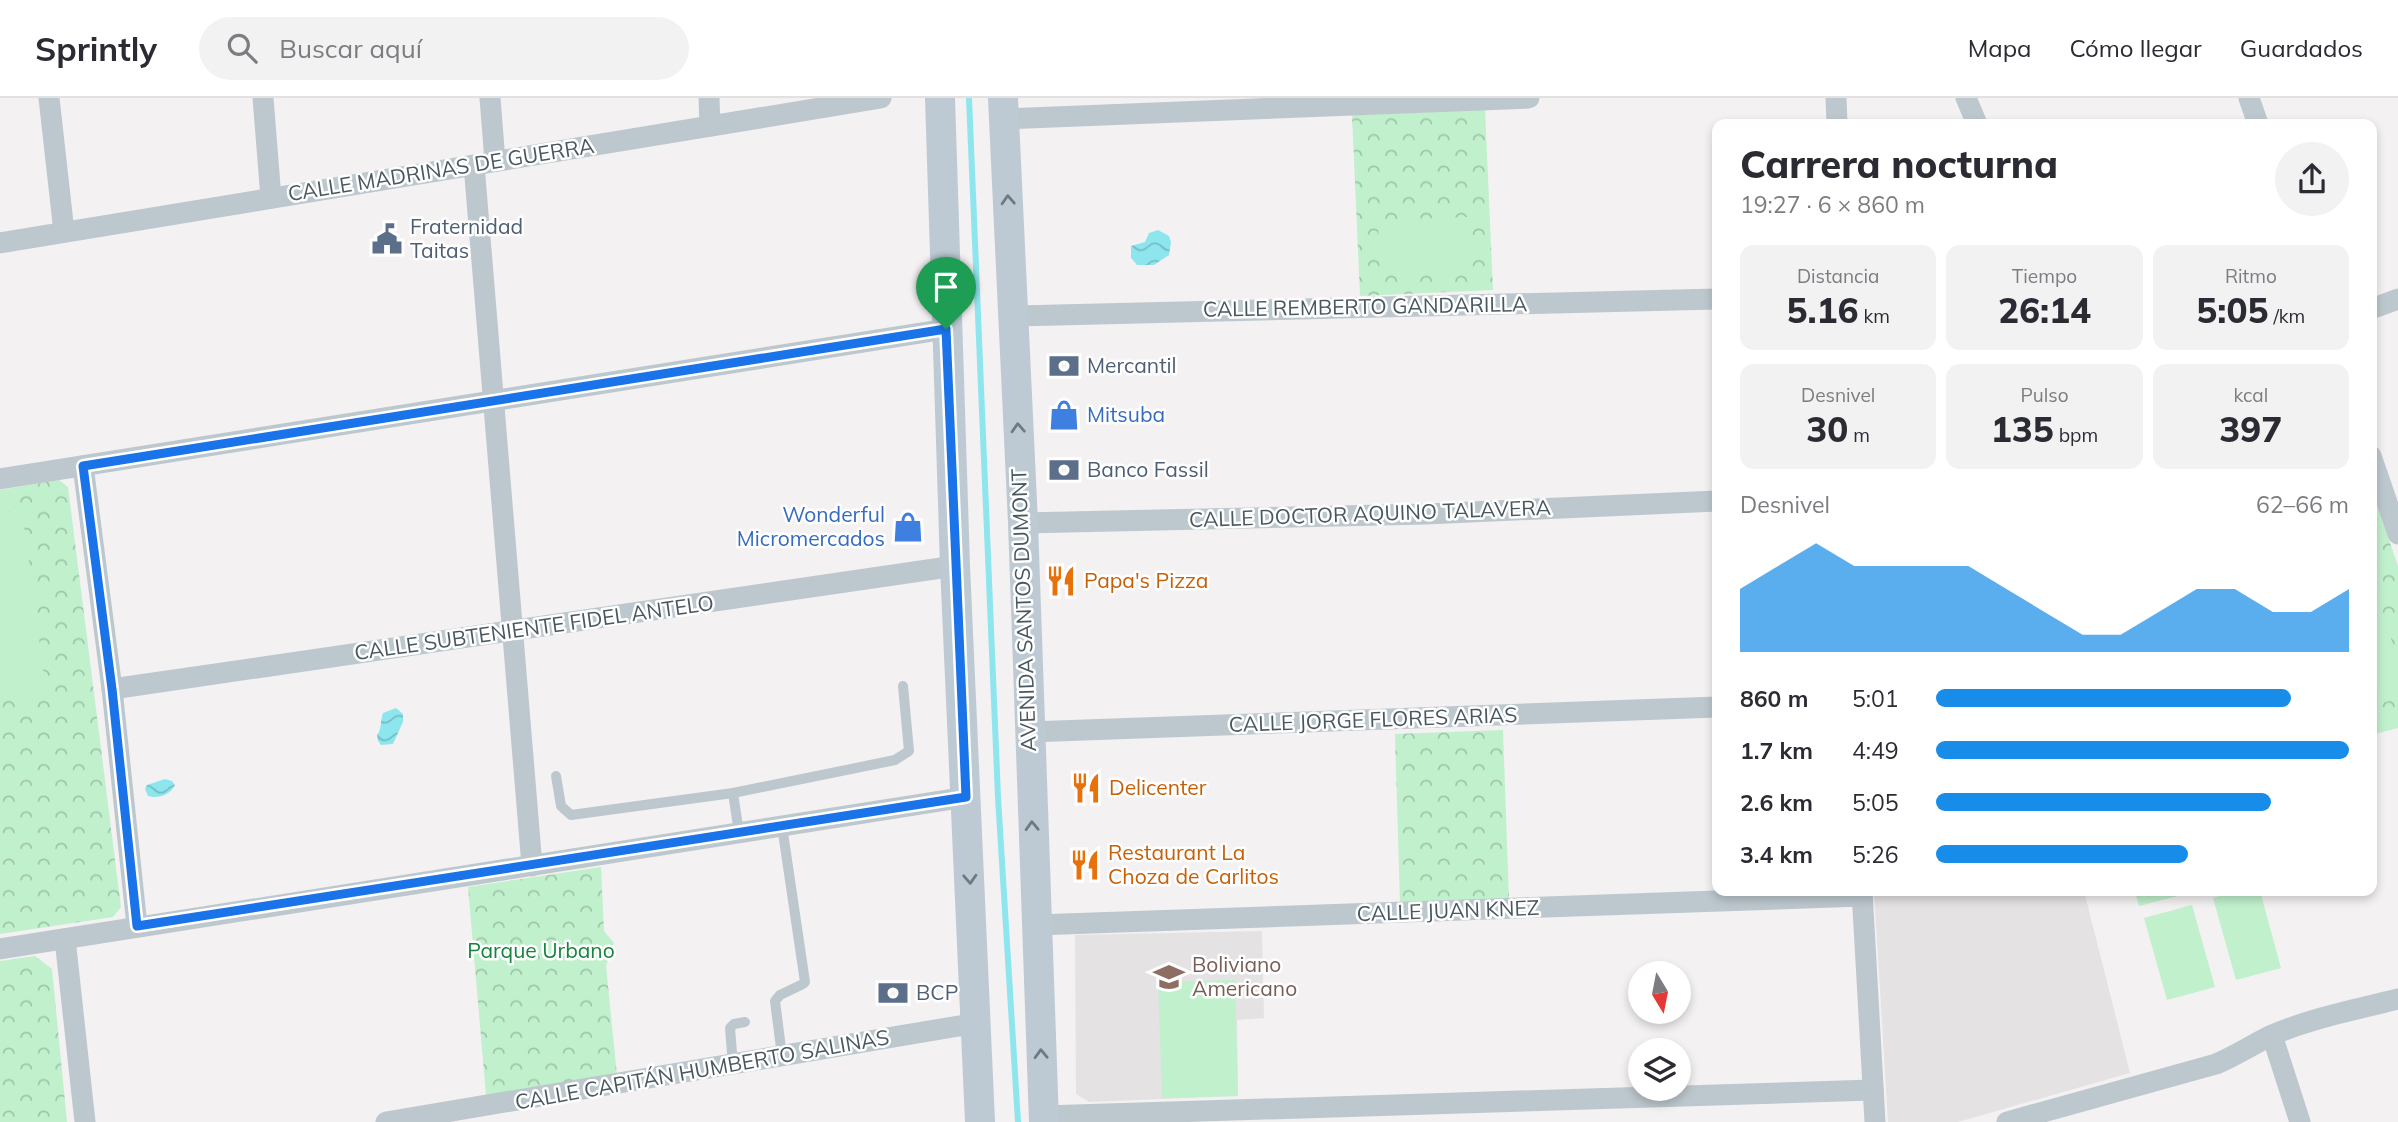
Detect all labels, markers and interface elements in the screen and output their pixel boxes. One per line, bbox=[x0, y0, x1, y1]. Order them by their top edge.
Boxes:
search box bbox=[199, 17, 689, 80]
text: Sprintly bbox=[35, 28, 157, 69]
icon: search bbox=[223, 29, 261, 67]
text: Buscar aquí bbox=[279, 32, 422, 65]
text: Mapa bbox=[1968, 33, 2031, 63]
text: Cómo llegar bbox=[2069, 33, 2202, 63]
text: Guardados bbox=[2240, 33, 2363, 63]
street label: CALLE MADRINAS DE GUERRA bbox=[286, 132, 596, 206]
text: Carrera nocturna bbox=[1740, 140, 2058, 188]
button: share bbox=[2275, 142, 2349, 216]
text: 19:27 · 6 × 860 m bbox=[1740, 190, 1925, 219]
one-way arrow bbox=[1000, 195, 1015, 206]
place label: Fraternidad Taitas bbox=[410, 213, 523, 263]
public building icon: Fraternidad Taitas bbox=[370, 222, 404, 256]
pin bbox=[916, 257, 976, 329]
text: Distancia bbox=[1797, 264, 1879, 288]
text: Tiempo bbox=[2012, 264, 2077, 288]
text: Ritmo bbox=[2225, 264, 2277, 288]
icon: arrive bbox=[927, 268, 965, 306]
text: 5.16 bbox=[1786, 288, 1859, 332]
text: 26:14 bbox=[1998, 288, 2091, 332]
text: 5:05 bbox=[2196, 288, 2268, 332]
street label: CALLE REMBERTO GANDARILLA bbox=[1203, 290, 1528, 322]
text: km bbox=[1859, 304, 1890, 328]
text: /km bbox=[2268, 304, 2305, 328]
bank icon: Mercantil bbox=[1047, 349, 1081, 383]
place label: Mercantil bbox=[1087, 352, 1177, 378]
text: Desnivel bbox=[1801, 383, 1875, 407]
text: Pulso bbox=[2020, 383, 2069, 407]
text: kcal bbox=[2233, 383, 2268, 407]
shop icon: Mitsuba bbox=[1047, 398, 1081, 432]
place label: Mitsuba bbox=[1087, 401, 1165, 427]
text: 30 bbox=[1806, 407, 1848, 451]
text: 135 bbox=[1991, 407, 2054, 451]
text: 397 bbox=[2219, 407, 2282, 451]
one-way arrow bbox=[1010, 422, 1025, 433]
text: m bbox=[1848, 423, 1870, 447]
text: bpm bbox=[2054, 423, 2098, 447]
bank icon: Banco Fassil bbox=[1047, 453, 1081, 487]
place label: Banco Fassil bbox=[1087, 456, 1209, 482]
street label: AVENIDA SANTOS DUMONT bbox=[1005, 468, 1041, 752]
text: Desnivel bbox=[1740, 490, 1830, 519]
text: 62–66 m bbox=[2256, 490, 2349, 519]
street label: CALLE DOCTOR AQUINO TALAVERA bbox=[1188, 494, 1552, 532]
place label: Wonderful Micromercados bbox=[737, 501, 885, 551]
shop icon: Wonderful Micromercados bbox=[891, 510, 925, 544]
restaurant icon: Papa's Pizza bbox=[1044, 564, 1078, 598]
place label: Papa's Pizza bbox=[1084, 567, 1208, 593]
street label: CALLE SUBTENIENTE FIDEL ANTELO bbox=[353, 589, 715, 665]
text: 860 m bbox=[1740, 684, 1808, 713]
text: 5:01 bbox=[1852, 684, 1899, 713]
street label: CALLE JORGE FLORES ARIAS bbox=[1228, 701, 1518, 737]
text: 1.7 km bbox=[1740, 736, 1813, 765]
text: 4:49 bbox=[1852, 736, 1899, 765]
restaurant icon: Delicenter bbox=[1069, 771, 1103, 805]
place label: Delicenter bbox=[1109, 774, 1207, 800]
text: 2.6 km bbox=[1740, 788, 1813, 817]
text: 5:05 bbox=[1852, 788, 1899, 817]
one-way arrow bbox=[1024, 821, 1039, 832]
place label: Restaurant La Choza de Carlitos bbox=[1108, 839, 1279, 889]
text: 3.4 km bbox=[1740, 840, 1813, 869]
text: 5:26 bbox=[1852, 840, 1899, 869]
restaurant icon: Restaurant La Choza de Carlitos bbox=[1068, 848, 1102, 882]
one-way arrow bbox=[963, 874, 978, 885]
street label: CALLE JUAN KNEZ bbox=[1356, 894, 1540, 926]
park label: Parque Urbano bbox=[467, 937, 615, 963]
place label: Boliviano Americano bbox=[1192, 951, 1297, 1001]
school or university icon: Boliviano Americano bbox=[1152, 960, 1186, 994]
north arrow bbox=[1628, 961, 1690, 1024]
map controls bbox=[1628, 961, 1691, 1101]
bank icon: BCP bbox=[876, 976, 910, 1010]
place label: BCP bbox=[916, 979, 958, 1005]
street label: CALLE CAPITÁN HUMBERTO SALINAS bbox=[513, 1023, 891, 1115]
button: layers bbox=[1628, 1038, 1691, 1101]
one-way arrow bbox=[1033, 1048, 1048, 1059]

